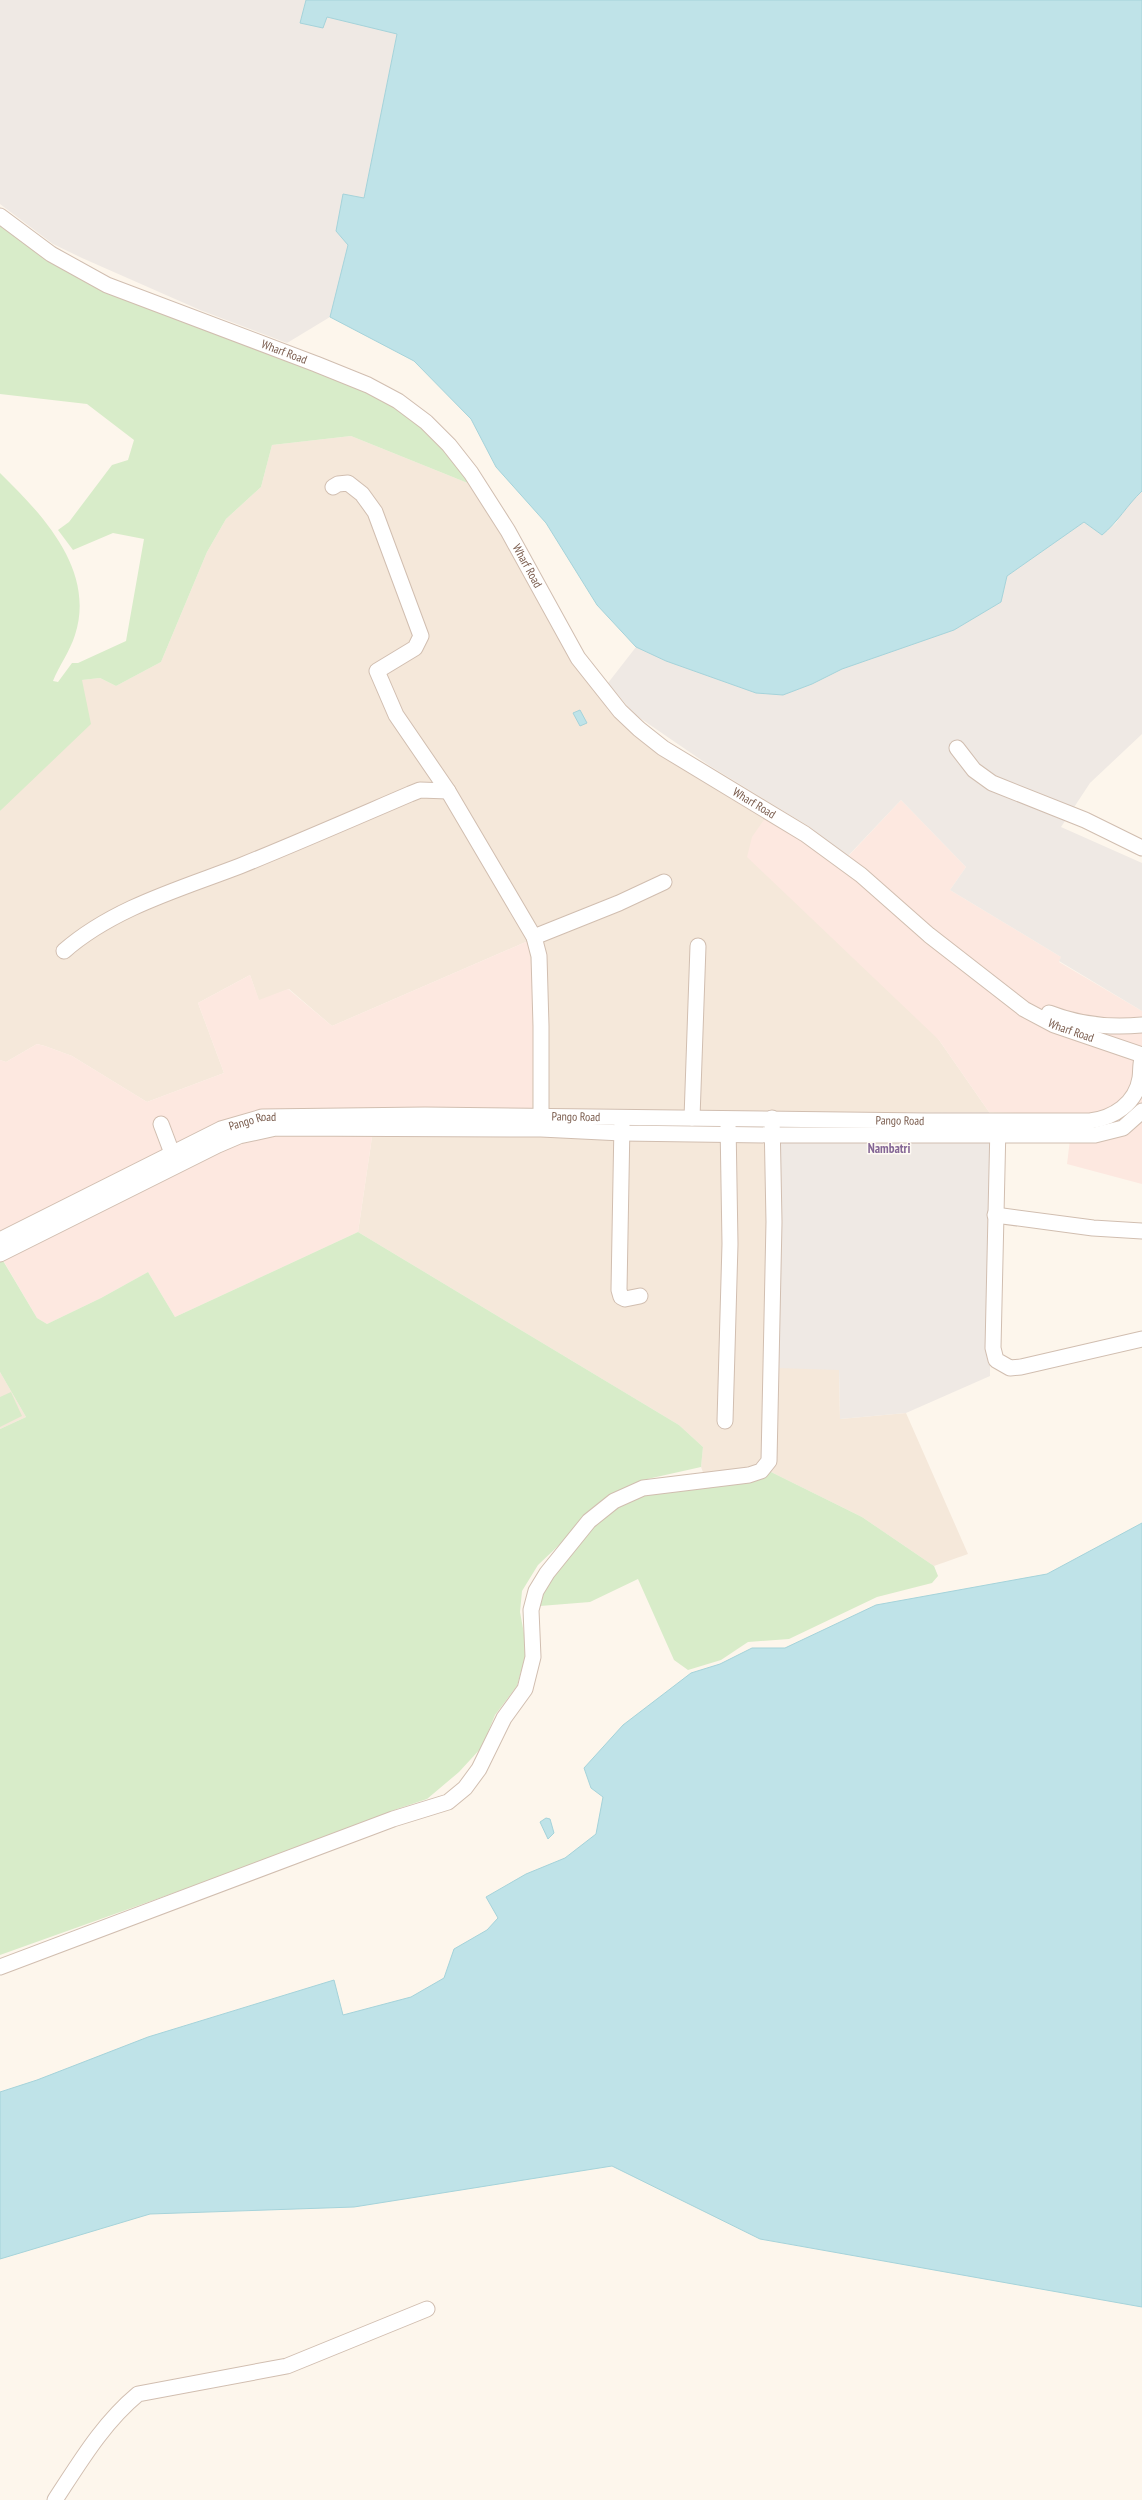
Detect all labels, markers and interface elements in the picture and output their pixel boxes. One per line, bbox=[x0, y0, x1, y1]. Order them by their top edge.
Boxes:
street label: Wharf Road bbox=[259, 336, 309, 367]
street label: Wharf Road bbox=[510, 541, 546, 590]
street label: Wharf Road bbox=[730, 784, 779, 822]
street label: Wharf Road bbox=[1046, 1015, 1096, 1045]
street label: Pango Road bbox=[227, 1109, 276, 1133]
street label: Pango Road bbox=[552, 1109, 600, 1124]
street label: Pango Road bbox=[876, 1112, 924, 1128]
district label: Nambatri bbox=[868, 1140, 910, 1157]

